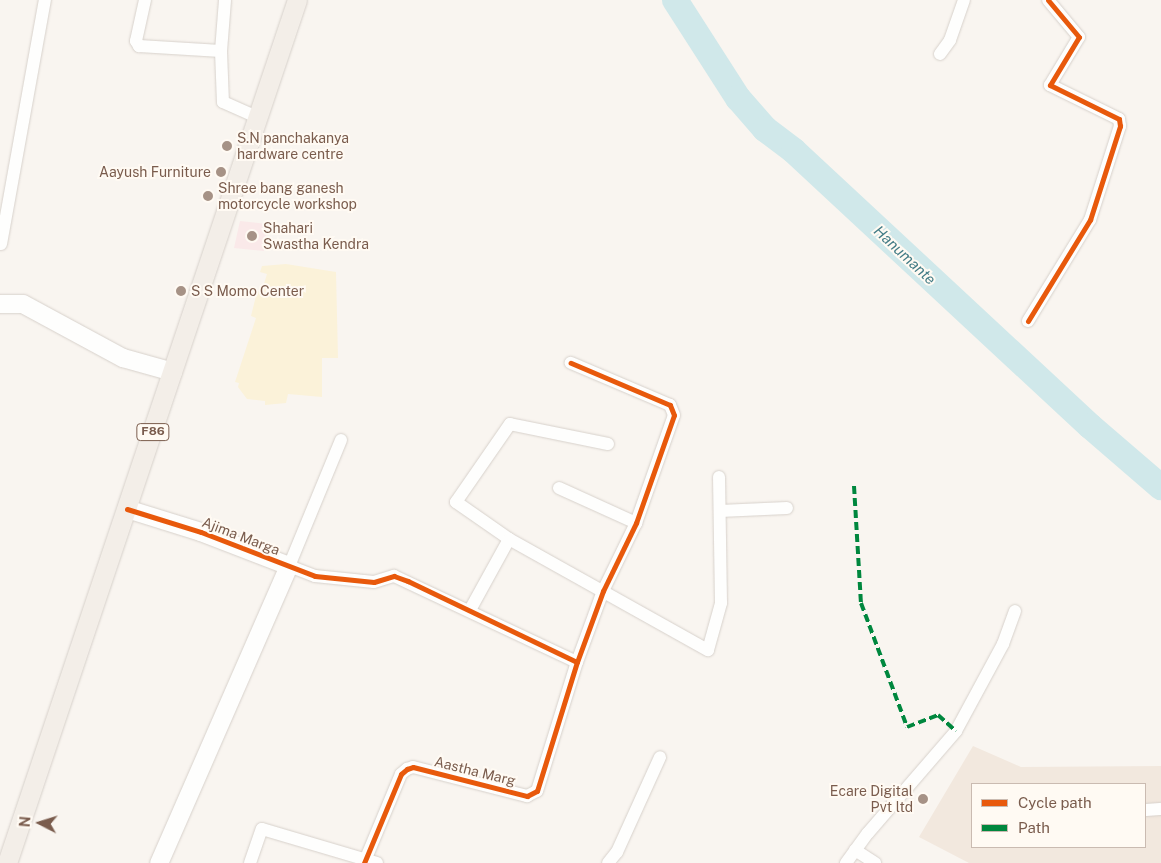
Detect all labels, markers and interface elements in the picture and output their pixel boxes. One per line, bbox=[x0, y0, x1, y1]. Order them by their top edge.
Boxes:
place label: S.N panchakanya hardware centre bbox=[237, 130, 349, 162]
marker: S.N panchakanya hardware centre bbox=[221, 140, 233, 152]
place label: Aayush Furniture bbox=[99, 164, 211, 180]
marker: Aayush Furniture bbox=[215, 166, 227, 178]
place label: Shree bang ganesh motorcycle workshop bbox=[218, 180, 357, 212]
marker: Shree bang ganesh motorcycle workshop bbox=[202, 190, 214, 202]
place label: Shahari Swastha Kendra bbox=[263, 220, 369, 252]
water label: Hanumante bbox=[870, 222, 940, 288]
marker: Shahari Swastha Kendra bbox=[245, 229, 259, 243]
place label: S S Momo Center bbox=[191, 283, 304, 299]
marker: S S Momo Center bbox=[175, 285, 187, 297]
road number: F86 bbox=[136, 422, 170, 442]
street label: Ajima Marga bbox=[200, 513, 282, 559]
street label: Aastha Marg bbox=[433, 753, 517, 789]
place label: Ecare Digital Pvt ltd bbox=[830, 783, 913, 816]
legend bbox=[971, 783, 1146, 848]
marker: Ecare Digital Pvt ltd bbox=[917, 793, 929, 805]
text: Cycle path bbox=[1018, 794, 1092, 811]
north arrow bbox=[15, 798, 65, 848]
text: N bbox=[17, 816, 34, 828]
text: Path bbox=[1018, 819, 1050, 836]

